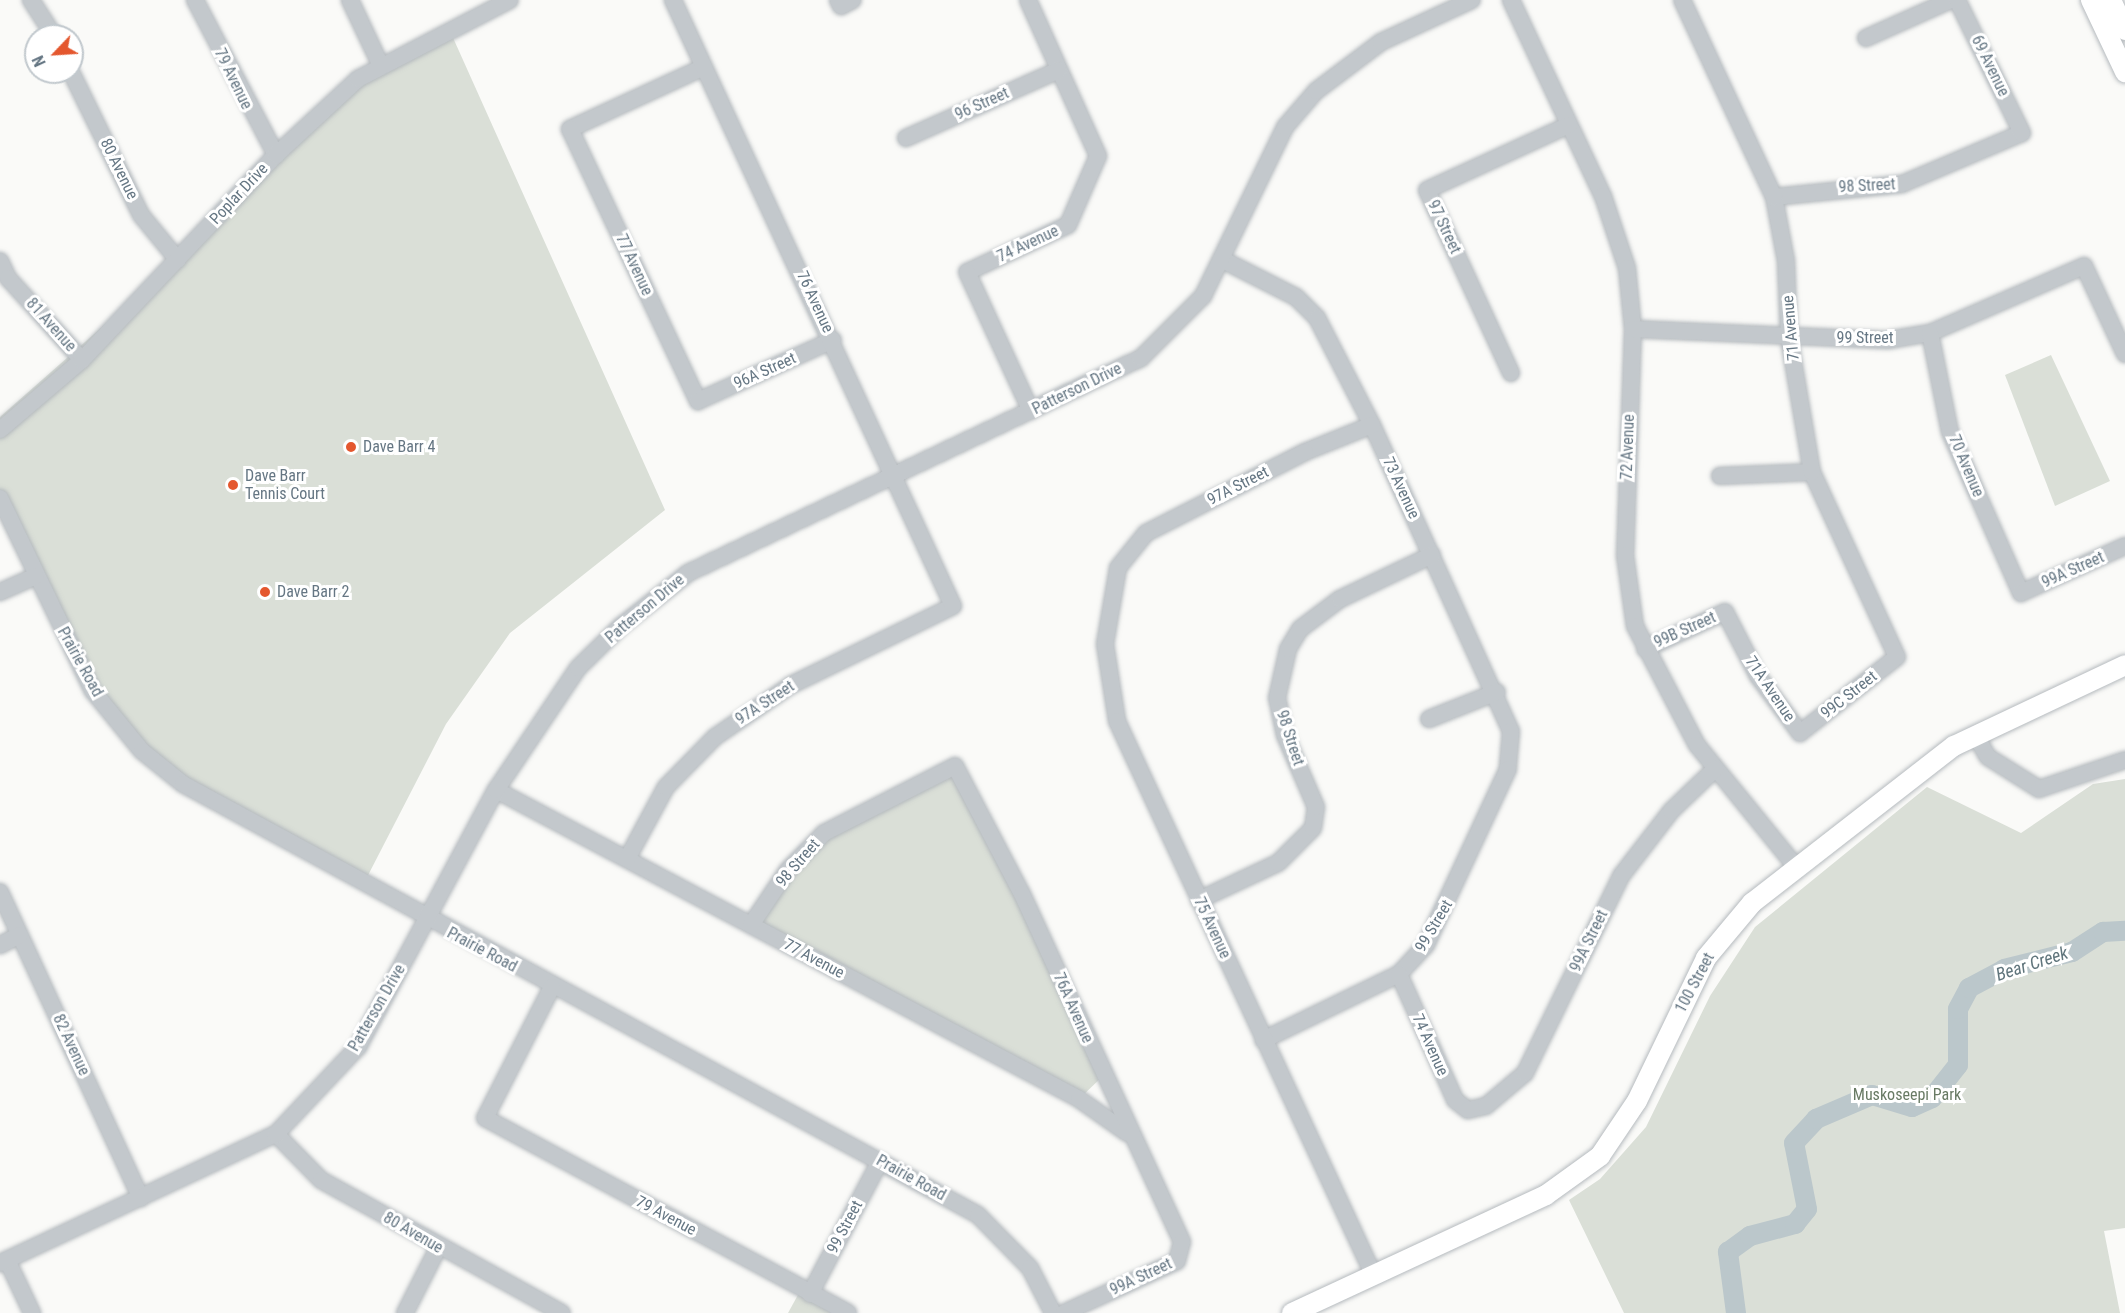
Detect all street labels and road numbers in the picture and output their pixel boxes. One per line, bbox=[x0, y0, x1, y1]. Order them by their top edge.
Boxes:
street label: 69 Avenue bbox=[1967, 32, 2013, 100]
street label: 79 Avenue bbox=[210, 45, 256, 113]
street label: 96 Street bbox=[952, 84, 1012, 124]
street label: 80 Avenue bbox=[96, 135, 142, 203]
street label: Poplar Drive bbox=[206, 159, 272, 229]
street label: 98 Street bbox=[1838, 175, 1896, 197]
street label: 97 Street bbox=[1423, 197, 1465, 257]
street label: 74 Avenue bbox=[994, 221, 1062, 267]
street label: 77 Avenue bbox=[611, 231, 657, 299]
street label: 76 Avenue bbox=[792, 268, 838, 336]
street label: 81 Avenue bbox=[22, 294, 80, 356]
street label: 71 Avenue bbox=[1779, 295, 1803, 361]
street label: 99 Street bbox=[1837, 328, 1893, 348]
street label: 96A Street bbox=[731, 349, 799, 393]
street label: Patterson Drive bbox=[1029, 359, 1125, 419]
street label: 72 Avenue bbox=[1617, 414, 1639, 480]
street label: 70 Avenue bbox=[1944, 432, 1988, 500]
street label: 73 Avenue bbox=[1378, 454, 1424, 522]
street label: 97A Street bbox=[1204, 462, 1272, 510]
street label: 99A Street bbox=[2039, 548, 2107, 592]
street label: Patterson Drive bbox=[602, 570, 688, 648]
street label: 99B Street bbox=[1651, 608, 1719, 652]
street label: Prairie Road bbox=[53, 624, 107, 700]
street label: 71A Avenue bbox=[1741, 653, 1799, 725]
street label: 99C Street bbox=[1817, 667, 1881, 723]
street label: 97A Street bbox=[732, 677, 798, 729]
street label: 98 Street bbox=[1272, 708, 1308, 768]
street label: 98 Street bbox=[772, 835, 824, 891]
street label: 75 Avenue bbox=[1189, 894, 1235, 962]
street label: 99 Street bbox=[1411, 897, 1457, 955]
street label: 99A Street bbox=[1566, 907, 1612, 975]
street label: Prairie Road bbox=[444, 924, 520, 976]
street label: 77 Avenue bbox=[781, 935, 847, 983]
street label: 100 Street bbox=[1671, 950, 1719, 1016]
street label: Patterson Drive bbox=[344, 961, 410, 1055]
street label: 76A Avenue bbox=[1049, 970, 1097, 1046]
street label: 82 Avenue bbox=[48, 1011, 94, 1079]
street label: 74 Avenue bbox=[1408, 1011, 1452, 1079]
street label: Prairie Road bbox=[873, 1151, 949, 1205]
street label: 79 Avenue bbox=[633, 1192, 699, 1240]
street label: 99 Street bbox=[823, 1197, 867, 1257]
street label: 80 Avenue bbox=[380, 1208, 446, 1258]
street label: 99A Street bbox=[1107, 1254, 1175, 1300]

